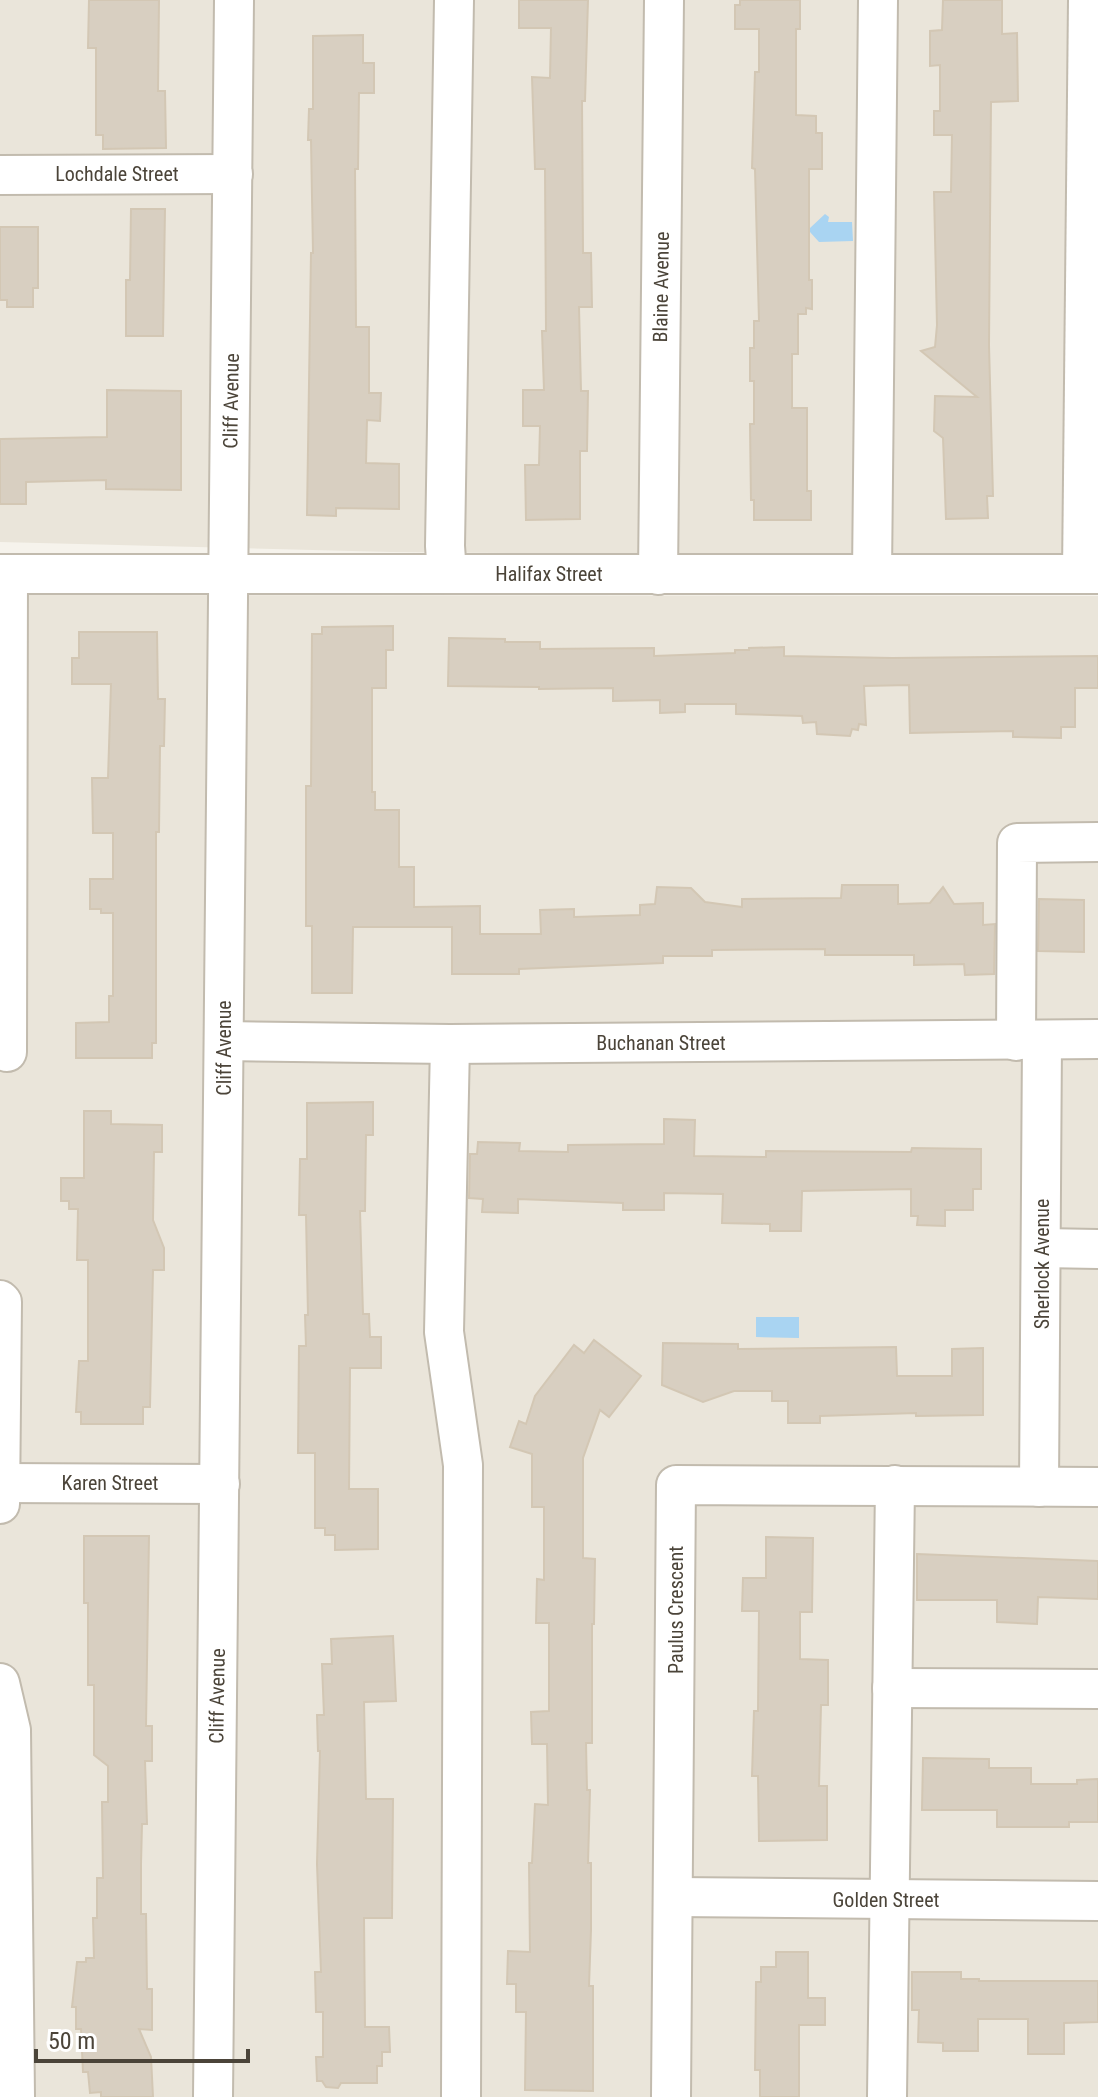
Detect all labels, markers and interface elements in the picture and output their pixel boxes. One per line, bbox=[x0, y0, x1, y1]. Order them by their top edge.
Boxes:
street label: Lochdale Street bbox=[55, 162, 179, 186]
street label: Blaine Avenue bbox=[648, 231, 674, 343]
street label: Cliff Avenue bbox=[218, 353, 244, 449]
street label: Halifax Street bbox=[495, 562, 603, 586]
street label: Cliff Avenue bbox=[212, 1000, 236, 1096]
street label: Buchanan Street bbox=[596, 1031, 726, 1055]
street label: Sherlock Avenue bbox=[1030, 1199, 1054, 1329]
street label: Karen Street bbox=[62, 1471, 159, 1495]
street label: Paulus Crescent bbox=[664, 1546, 688, 1674]
street label: Cliff Avenue bbox=[204, 1648, 230, 1744]
street label: Golden Street bbox=[833, 1888, 940, 1912]
scale bar bbox=[36, 2013, 248, 2063]
text: 50 m bbox=[48, 2027, 95, 2055]

